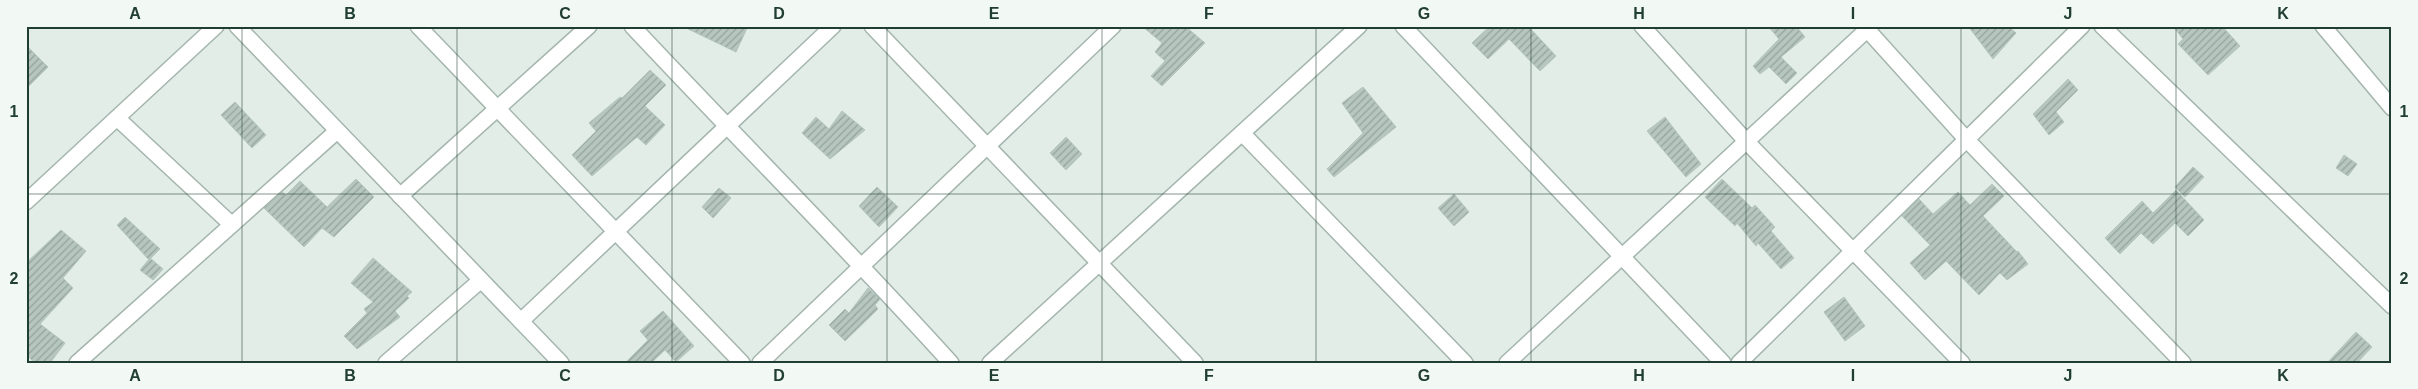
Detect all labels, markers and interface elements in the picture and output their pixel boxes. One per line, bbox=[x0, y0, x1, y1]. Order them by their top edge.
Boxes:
text: A bbox=[129, 5, 141, 22]
text: B bbox=[344, 5, 356, 22]
text: C bbox=[559, 5, 571, 22]
text: D bbox=[773, 5, 785, 22]
text: E bbox=[989, 5, 1000, 22]
text: F bbox=[1204, 5, 1214, 22]
text: G bbox=[1418, 5, 1430, 22]
text: H bbox=[1633, 5, 1645, 22]
text: I bbox=[1851, 5, 1855, 22]
text: J bbox=[2064, 5, 2072, 22]
text: K bbox=[2277, 5, 2289, 22]
text: 1 bbox=[10, 103, 19, 120]
text: 1 bbox=[2400, 103, 2409, 120]
text: 2 bbox=[10, 270, 19, 287]
text: 2 bbox=[2400, 270, 2409, 287]
text: A bbox=[129, 367, 141, 384]
text: B bbox=[344, 367, 356, 384]
text: C bbox=[559, 367, 571, 384]
text: D bbox=[773, 367, 785, 384]
text: E bbox=[989, 367, 1000, 384]
text: F bbox=[1204, 367, 1214, 384]
text: G bbox=[1418, 367, 1430, 384]
text: H bbox=[1633, 367, 1645, 384]
text: I bbox=[1851, 367, 1855, 384]
text: J bbox=[2064, 367, 2072, 384]
text: K bbox=[2277, 367, 2289, 384]

